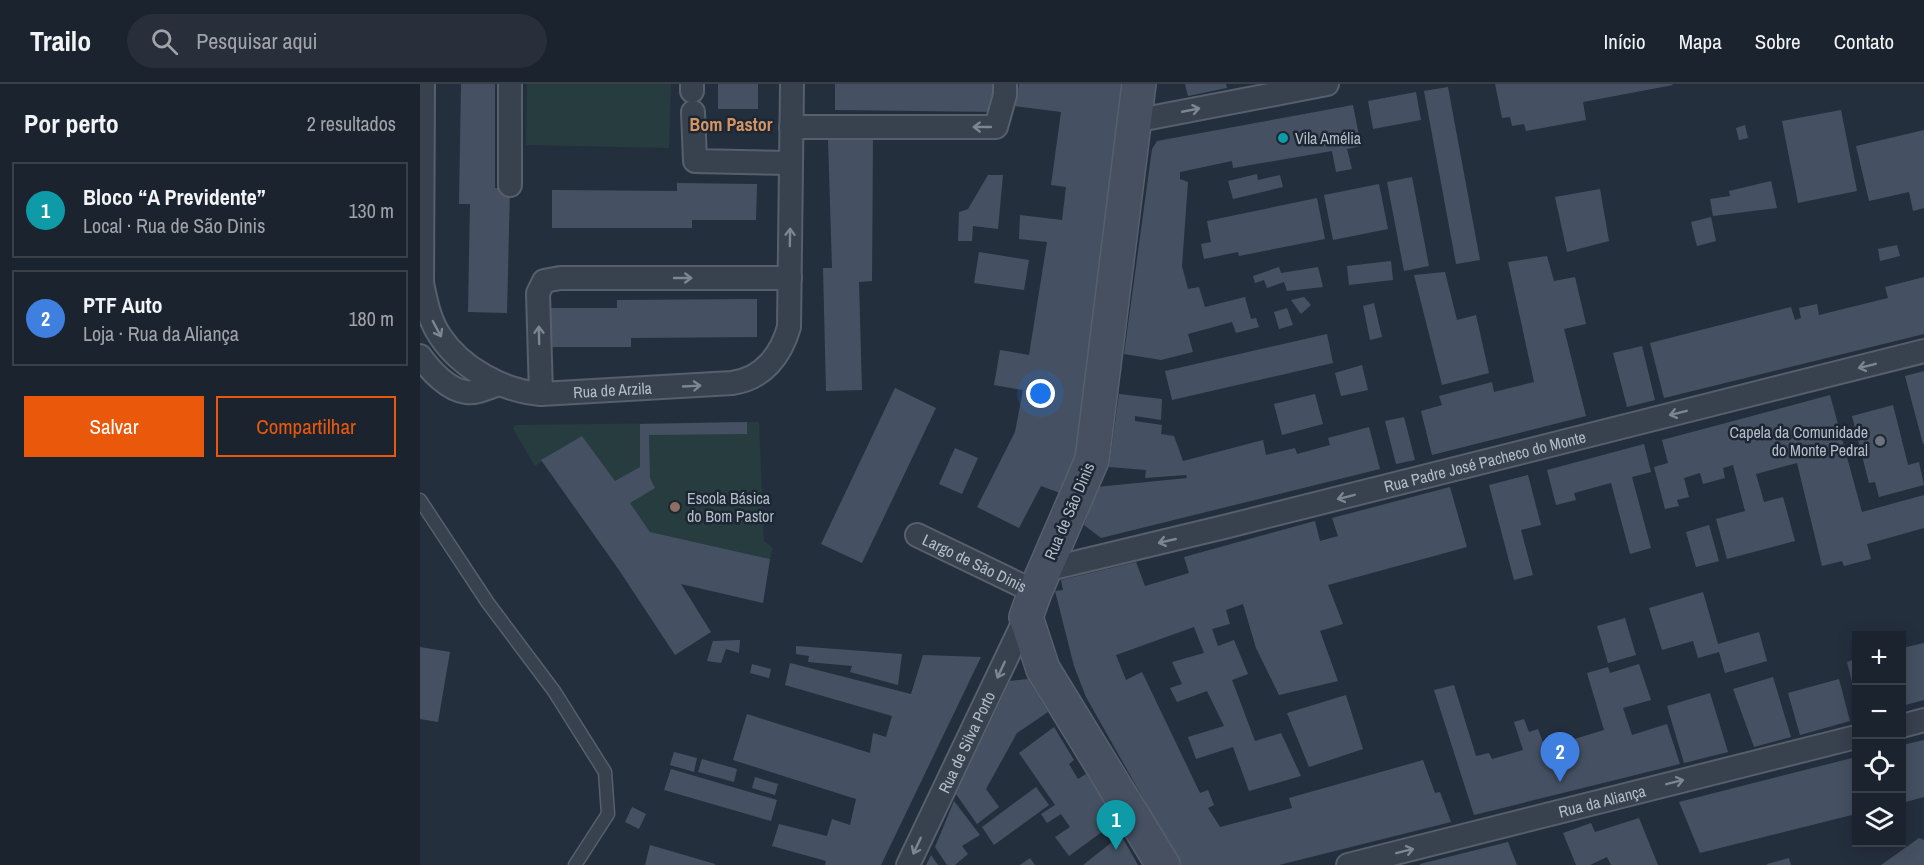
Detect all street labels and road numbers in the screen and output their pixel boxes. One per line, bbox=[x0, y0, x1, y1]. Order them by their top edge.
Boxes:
street label: Rua de Arzila bbox=[572, 377, 653, 403]
street label: Rua Padre José Pacheco do Monte bbox=[1382, 425, 1588, 497]
street label: Rua de São Dinis bbox=[1039, 459, 1099, 563]
street label: Largo de São Dinis bbox=[919, 528, 1030, 597]
street label: Rua de Silva Porto bbox=[933, 688, 1000, 797]
street label: Rua da Aliança bbox=[1556, 779, 1649, 823]

